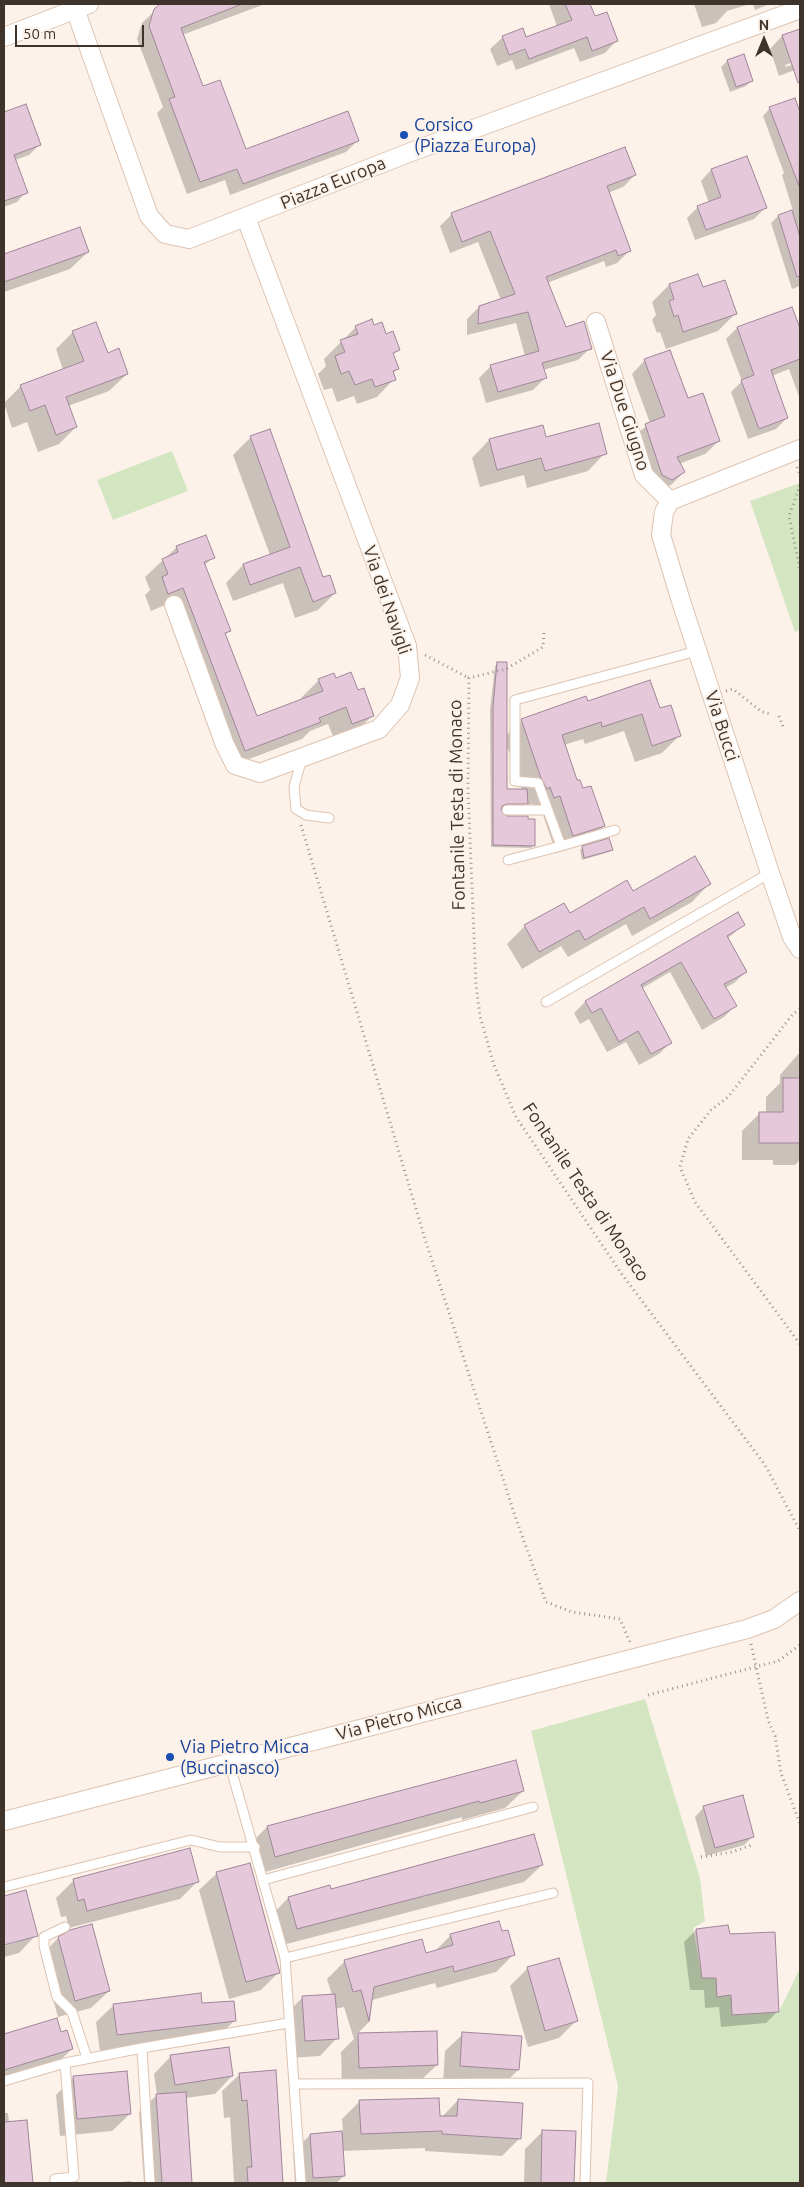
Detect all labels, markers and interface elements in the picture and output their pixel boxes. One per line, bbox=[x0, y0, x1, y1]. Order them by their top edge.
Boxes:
scale bar bbox=[18, 15, 146, 47]
north arrow bbox=[739, 15, 789, 65]
text: N bbox=[759, 17, 769, 33]
text: 50 m bbox=[23, 25, 56, 42]
place label: Corsico (Piazza Europa) bbox=[414, 114, 537, 156]
marker: Corsico (Piazza Europa) bbox=[398, 129, 410, 141]
street label: Piazza Europa bbox=[277, 152, 389, 214]
street label: Via Due Giugno bbox=[595, 348, 655, 474]
street label: Via dei Navigli bbox=[358, 543, 416, 657]
street label: Via Bucci bbox=[701, 688, 743, 764]
street label: Fontanile Testa di Monaco bbox=[444, 699, 470, 911]
street label: Fontanile Testa di Monaco bbox=[518, 1099, 654, 1285]
street label: Via Pietro Micca bbox=[334, 1691, 464, 1745]
place label: Via Pietro Micca (Buccinasco) bbox=[180, 1736, 309, 1778]
marker: Via Pietro Micca (Buccinasco) bbox=[164, 1751, 176, 1763]

